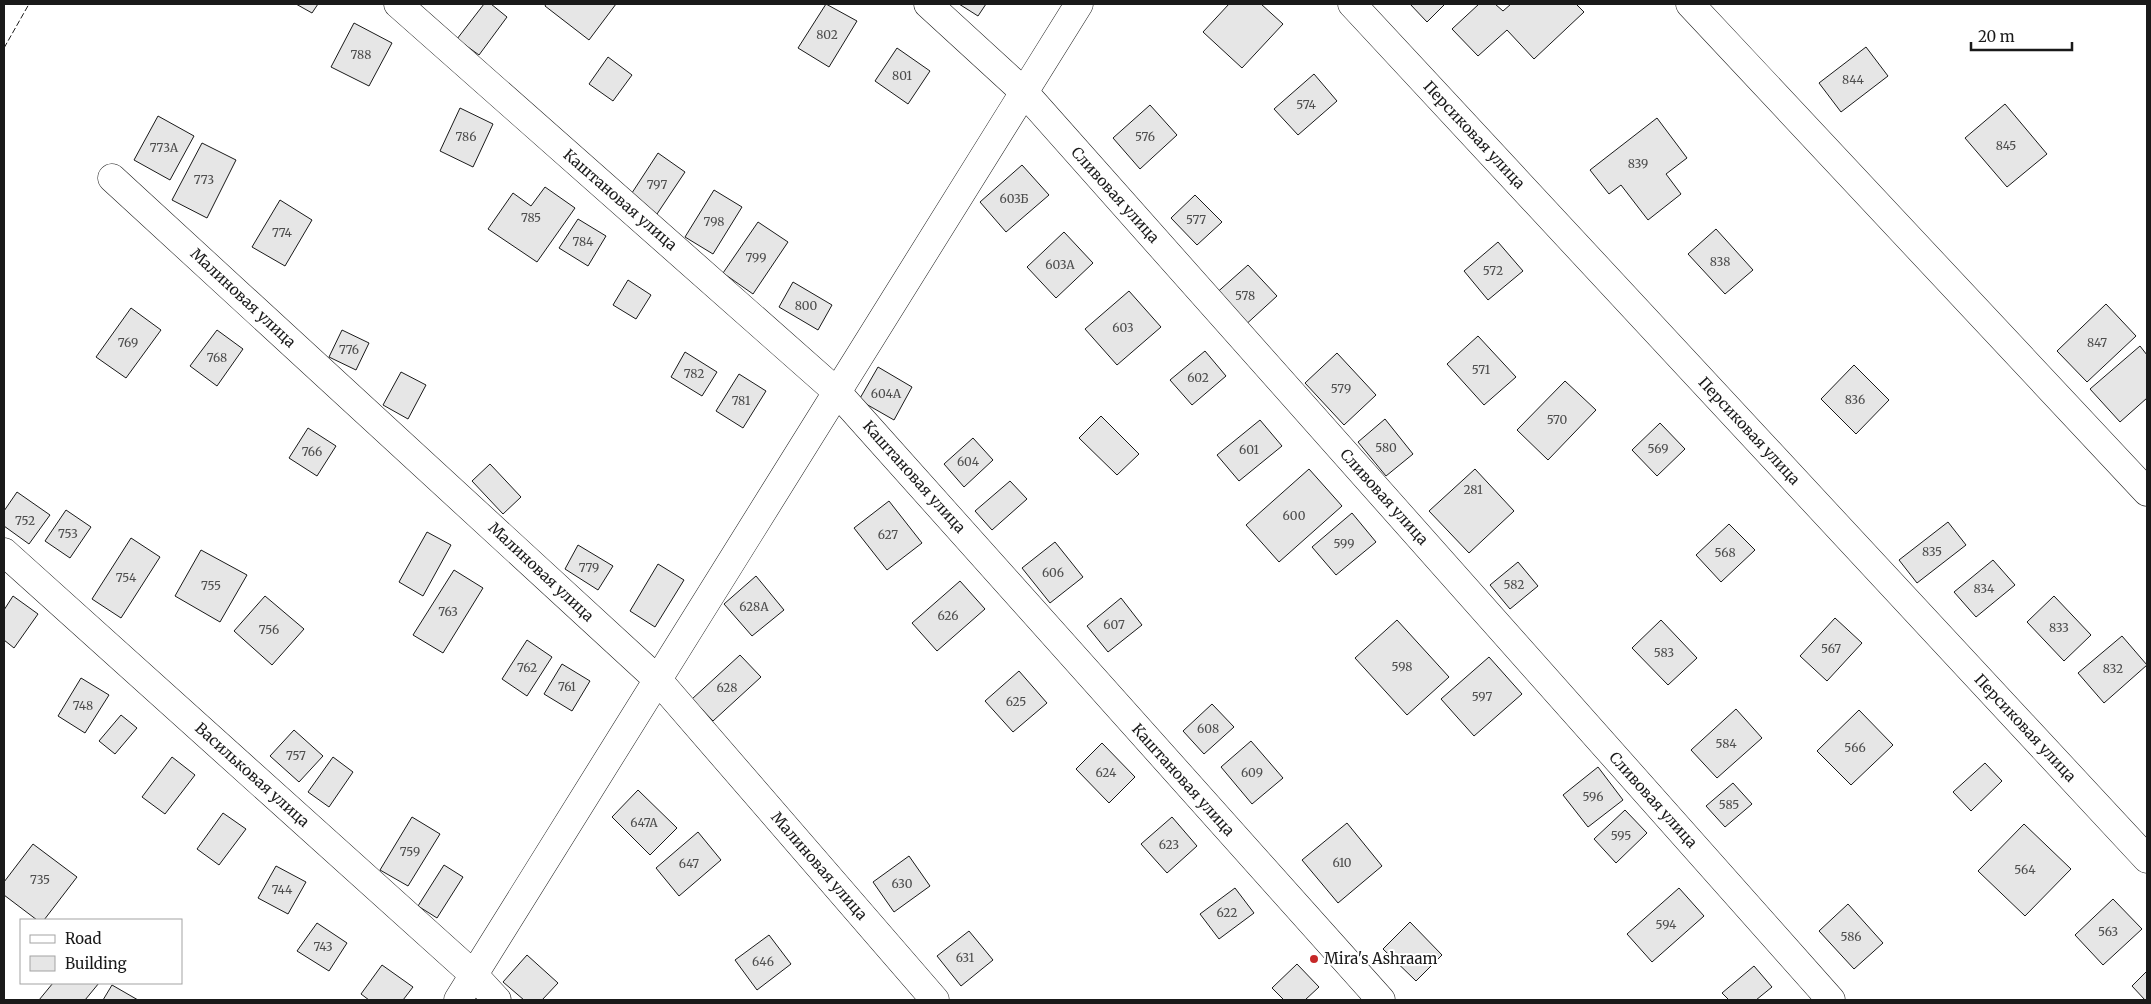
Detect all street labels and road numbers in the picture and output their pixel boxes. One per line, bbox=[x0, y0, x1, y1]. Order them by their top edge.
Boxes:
street label: Персиковая улица bbox=[1420, 77, 1529, 193]
street label: Сливовая улица bbox=[1067, 143, 1163, 247]
street label: Каштановая улица bbox=[560, 145, 681, 254]
street label: Малиновая улица bbox=[187, 244, 300, 351]
street label: Персиковая улица bbox=[1695, 373, 1804, 489]
street label: Каштановая улица bbox=[859, 417, 970, 537]
street label: Сливовая улица bbox=[1336, 445, 1432, 549]
street label: Малиновая улица bbox=[485, 518, 598, 625]
street label: Персиковая улица bbox=[1971, 670, 2080, 786]
street label: Васильковая улица bbox=[191, 718, 313, 831]
street label: Каштановая улица bbox=[1128, 720, 1239, 840]
street label: Сливовая улица bbox=[1605, 748, 1701, 852]
street label: Малиновая улица bbox=[767, 808, 872, 924]

